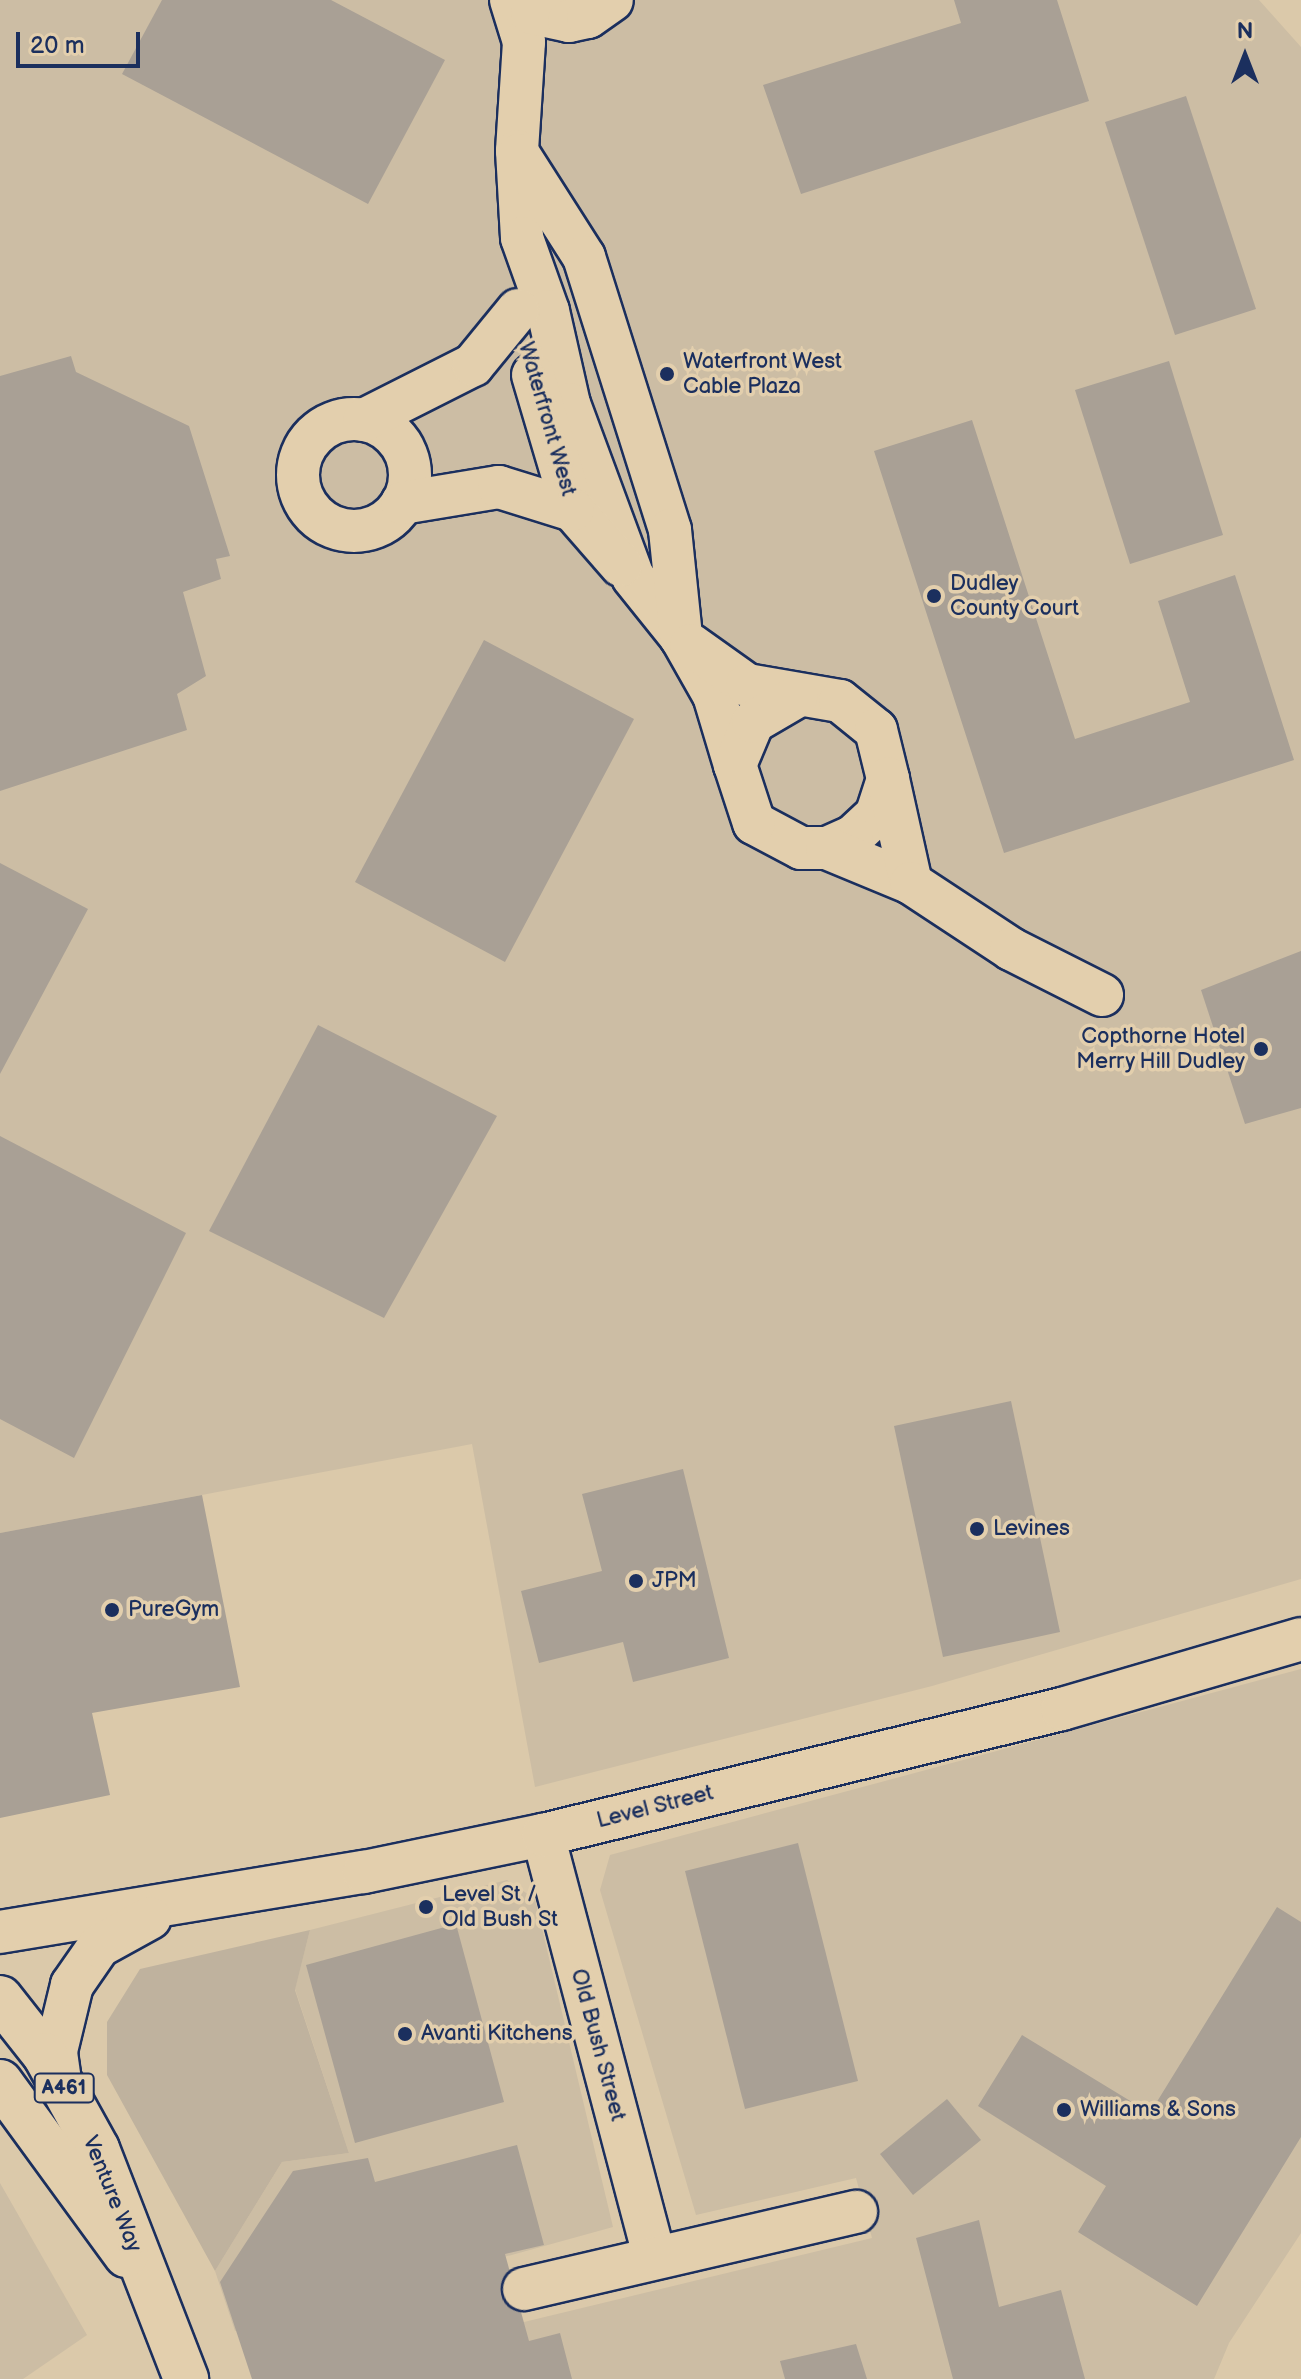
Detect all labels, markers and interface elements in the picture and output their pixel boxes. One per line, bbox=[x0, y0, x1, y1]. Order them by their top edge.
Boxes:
scale bar bbox=[20, 16, 144, 66]
north arrow bbox=[1205, 16, 1285, 96]
text: N bbox=[1237, 18, 1253, 45]
text: 20 m bbox=[30, 31, 85, 60]
street label: Waterfront West bbox=[512, 339, 582, 499]
place label: Waterfront West Cable Plaza bbox=[683, 348, 843, 400]
marker: Waterfront West Cable Plaza bbox=[658, 365, 676, 383]
place label: Dudley County Court bbox=[950, 570, 1080, 622]
marker: Dudley County Court bbox=[925, 587, 943, 605]
place label: Copthorne Hotel Merry Hill Dudley bbox=[1075, 1023, 1245, 1074]
marker: Copthorne Hotel Merry Hill Dudley bbox=[1252, 1040, 1270, 1058]
place label: Levines bbox=[993, 1516, 1070, 1542]
marker: Levines bbox=[968, 1520, 986, 1538]
place label: JPM bbox=[652, 1568, 697, 1594]
marker: JPM bbox=[627, 1572, 645, 1590]
place label: PureGym bbox=[128, 1597, 219, 1623]
marker: PureGym bbox=[103, 1601, 121, 1619]
street label: Level Street bbox=[594, 1780, 716, 1834]
place label: Level St / Old Bush St bbox=[442, 1881, 558, 1932]
marker: Level St / Old Bush St bbox=[417, 1898, 435, 1916]
street label: Old Bush Street bbox=[565, 1966, 631, 2124]
place label: Avanti Kitchens bbox=[421, 2021, 573, 2047]
marker: Avanti Kitchens bbox=[396, 2025, 414, 2043]
road number: A461 bbox=[32, 2072, 96, 2104]
place label: Williams & Sons bbox=[1080, 2097, 1236, 2123]
marker: Williams & Sons bbox=[1055, 2101, 1073, 2119]
street label: Venture Way bbox=[77, 2132, 147, 2256]

